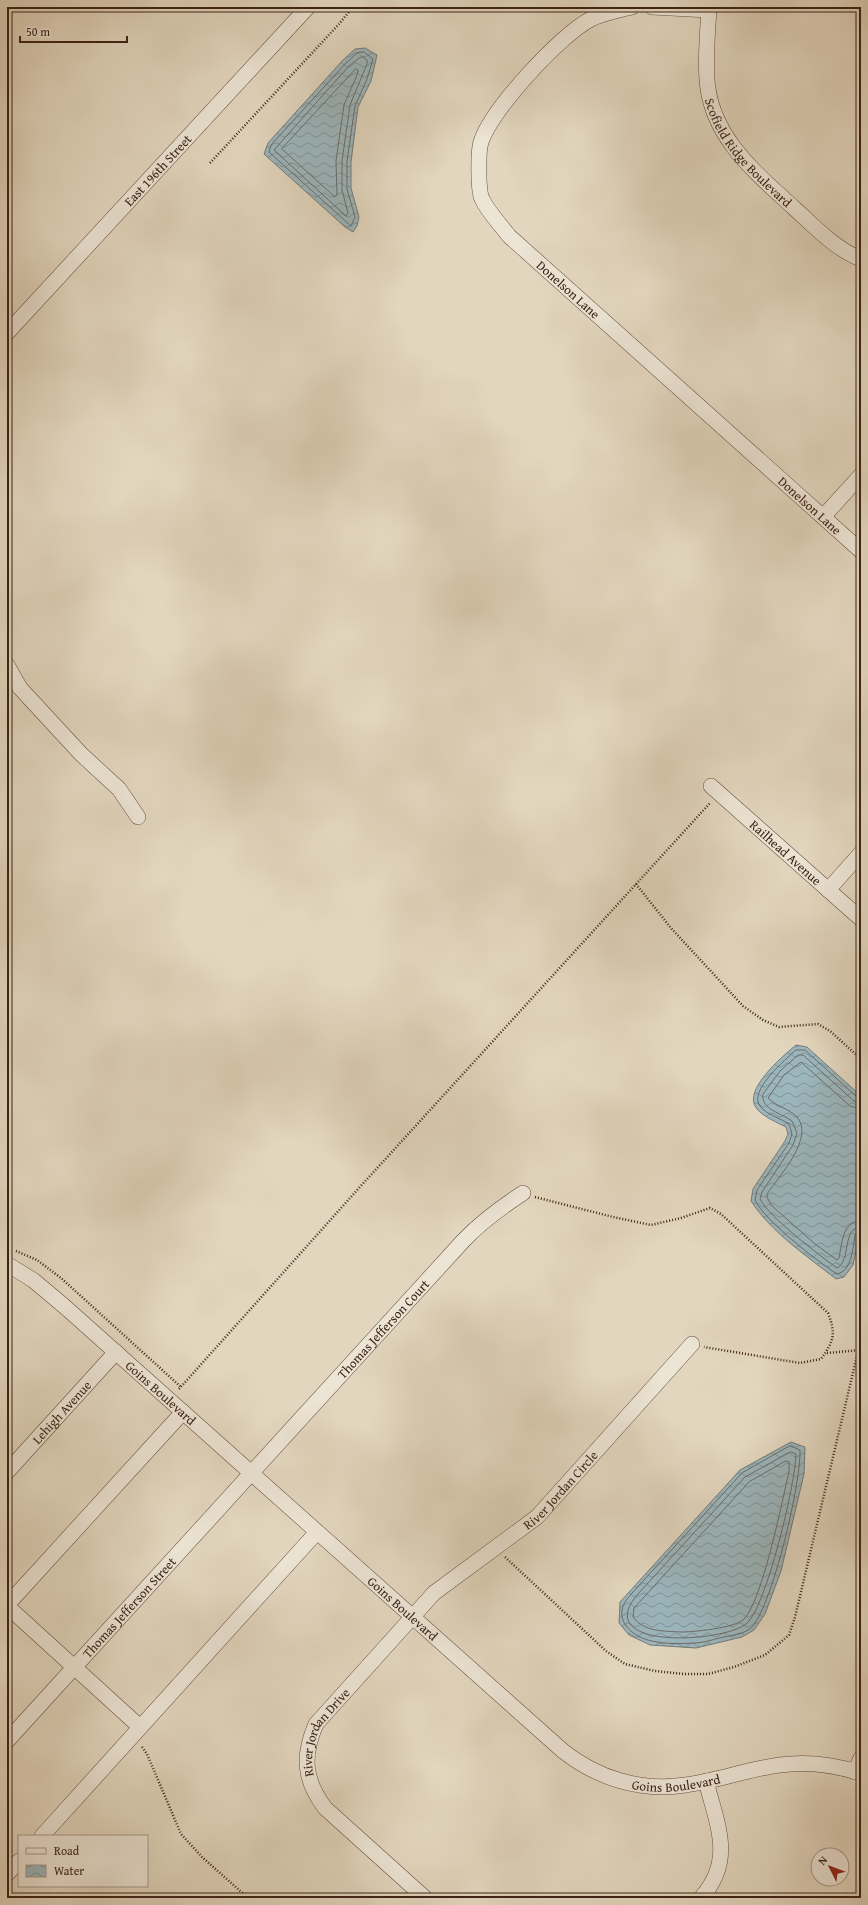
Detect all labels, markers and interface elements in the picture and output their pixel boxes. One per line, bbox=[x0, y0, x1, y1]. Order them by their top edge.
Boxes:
scale bar bbox=[20, 18, 127, 44]
text: 50 m bbox=[26, 23, 50, 40]
street label: Scofield Ridge Boulevard bbox=[701, 96, 796, 211]
street label: East 196th Street bbox=[119, 129, 196, 210]
street label: Donelson Lane bbox=[533, 256, 605, 323]
street label: Donelson Lane bbox=[774, 472, 846, 539]
street label: Railhead Avenue bbox=[746, 815, 826, 889]
street label: Thomas Jefferson Court bbox=[333, 1274, 434, 1383]
street label: Goins Boulevard bbox=[122, 1356, 200, 1429]
street label: Lehigh Avenue bbox=[28, 1376, 95, 1448]
street label: River Jordan Circle bbox=[519, 1446, 602, 1534]
street label: Thomas Jefferson Street bbox=[78, 1552, 180, 1662]
street label: Goins Boulevard bbox=[363, 1572, 442, 1645]
street label: River Jordan Drive bbox=[297, 1683, 354, 1778]
street label: Goins Boulevard bbox=[630, 1769, 722, 1796]
legend bbox=[18, 1835, 148, 1887]
text: Road bbox=[54, 1842, 80, 1859]
north arrow bbox=[810, 1847, 850, 1887]
text: N bbox=[814, 1852, 831, 1868]
text: Water bbox=[54, 1862, 84, 1879]

